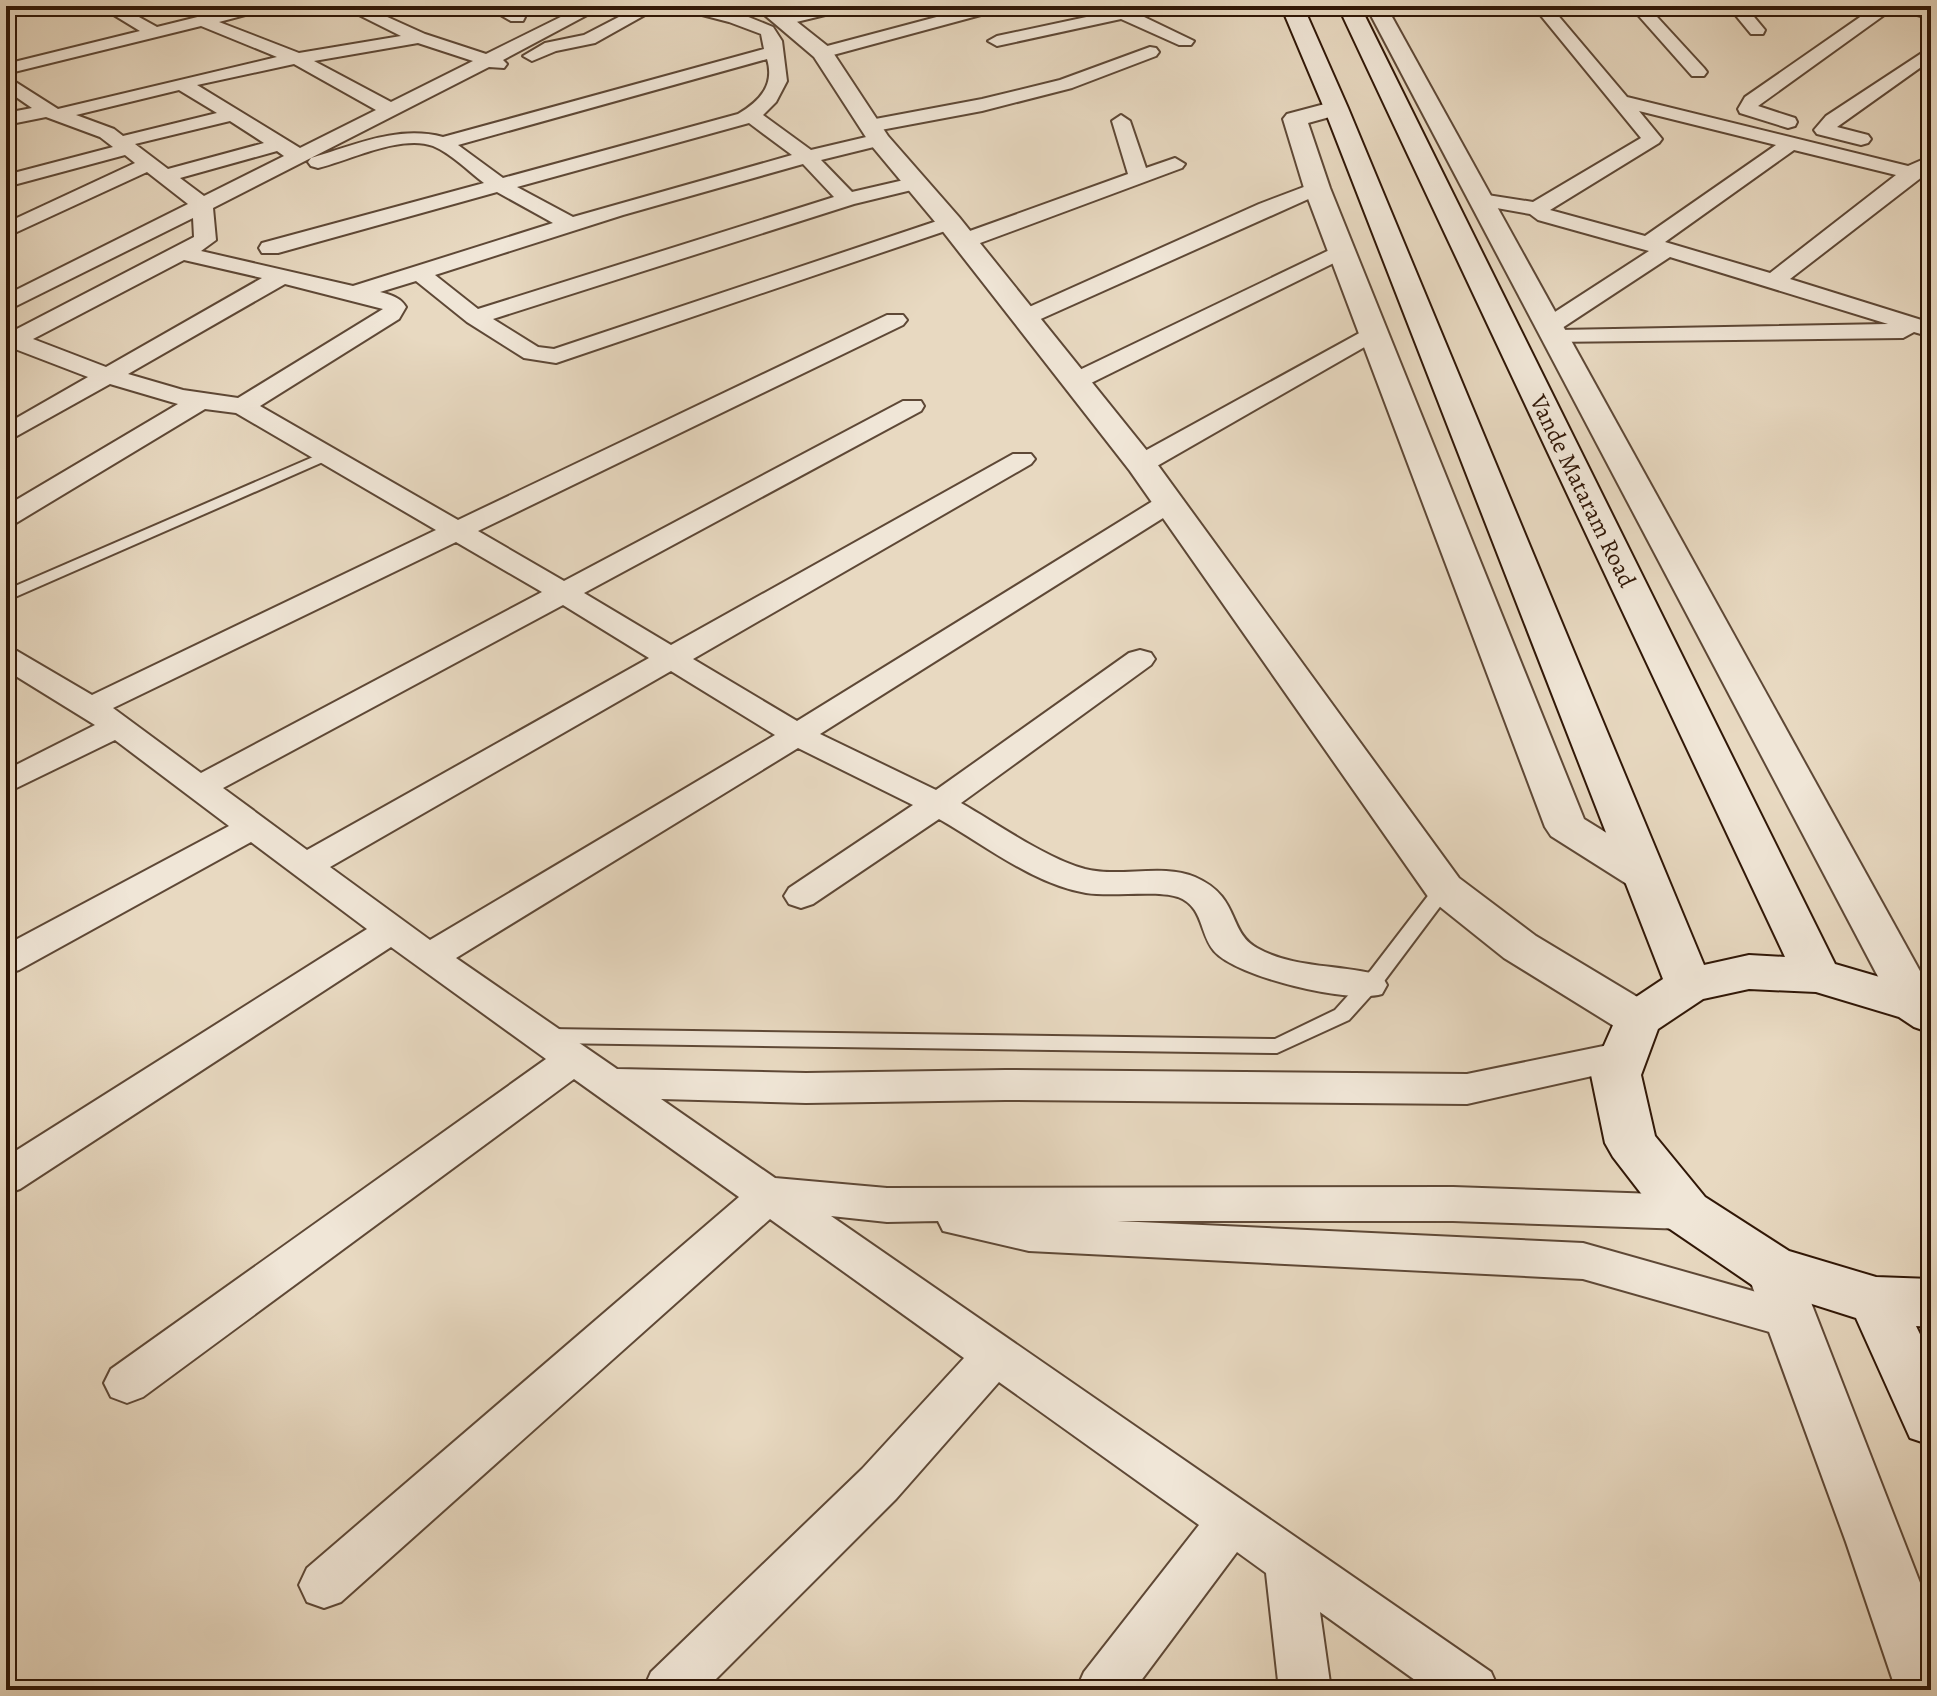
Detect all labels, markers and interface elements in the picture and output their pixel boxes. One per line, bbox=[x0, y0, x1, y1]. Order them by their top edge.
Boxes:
street label: Vande Mataram Road bbox=[1522, 388, 1644, 593]

